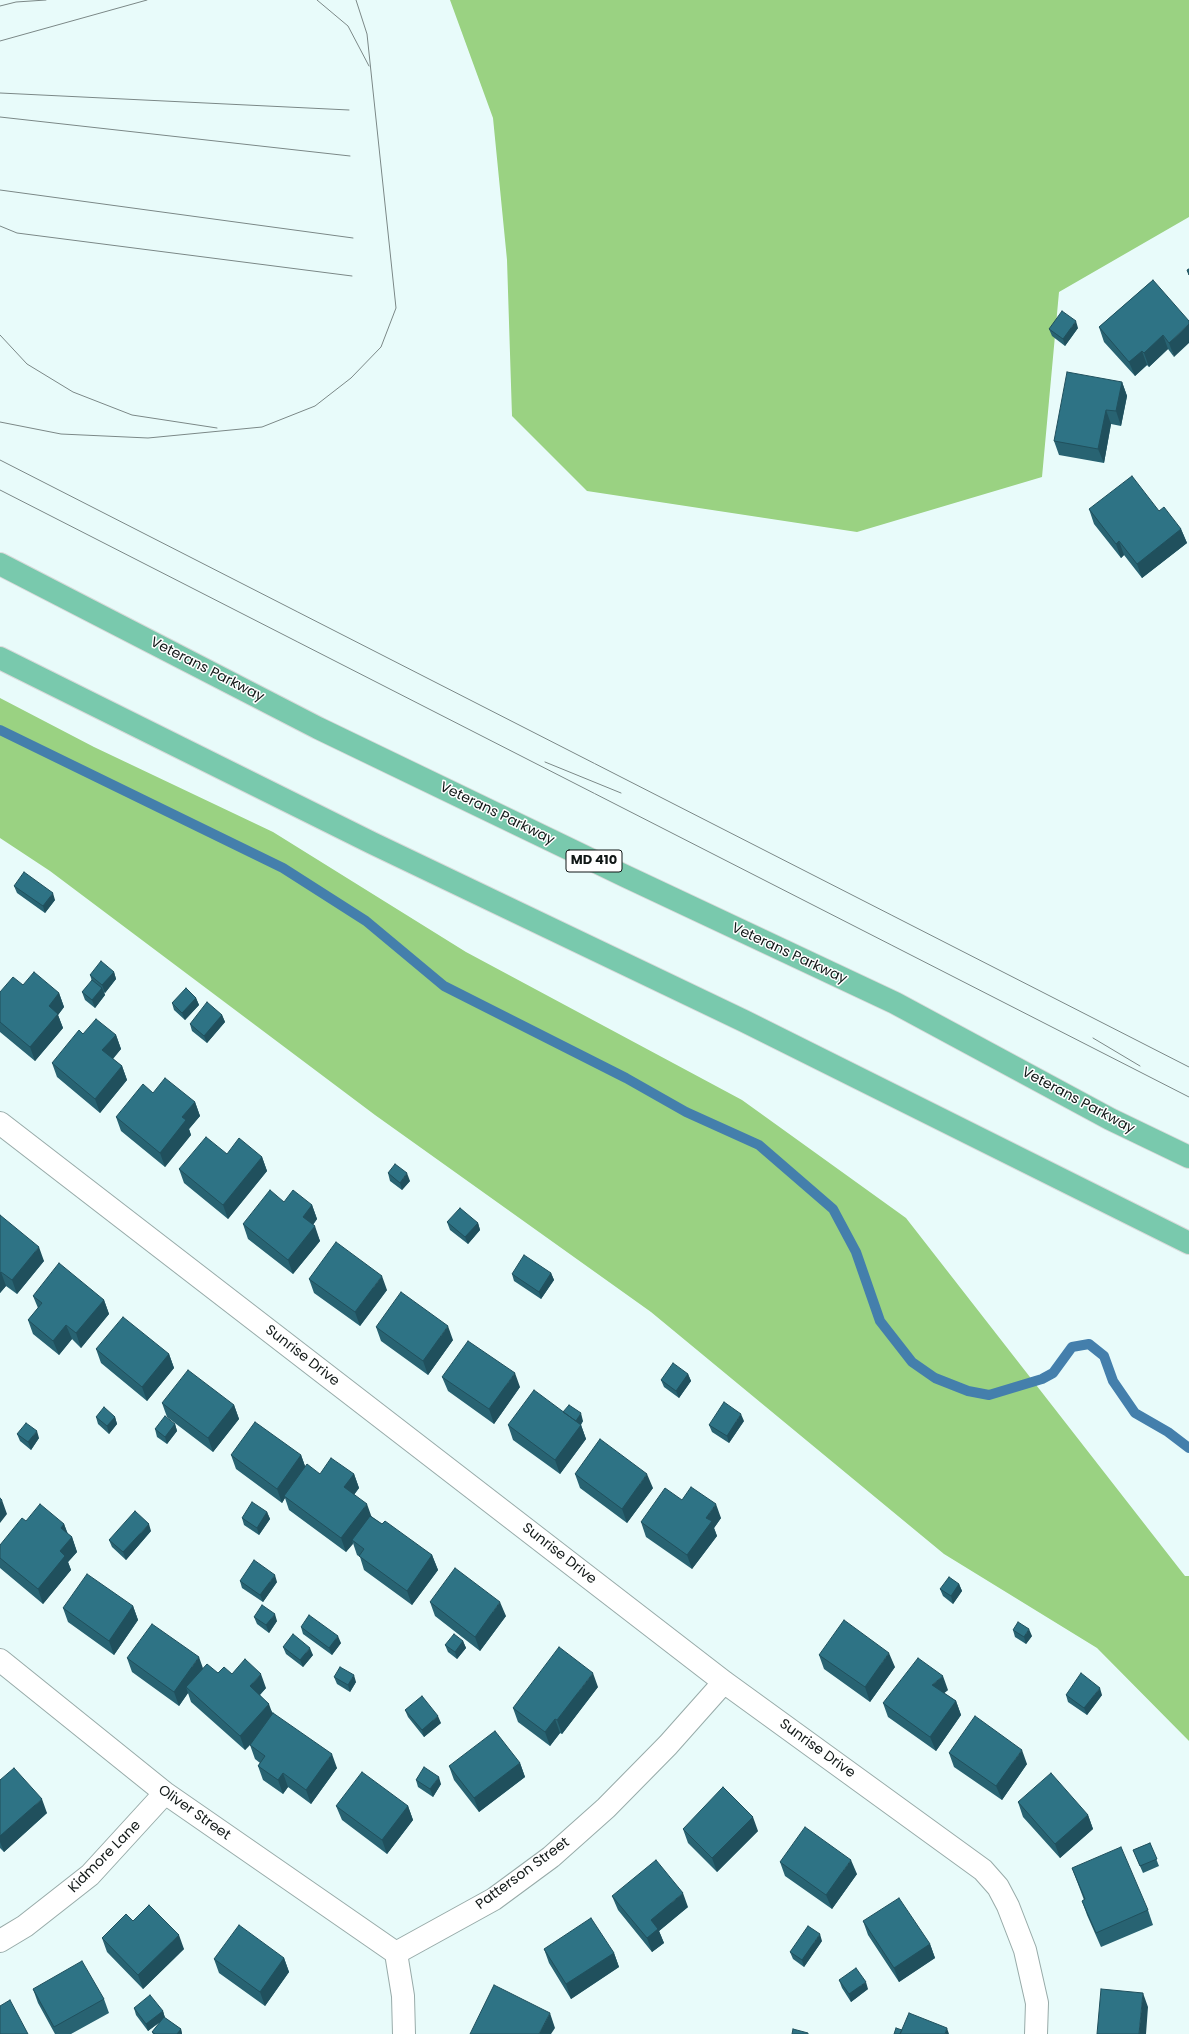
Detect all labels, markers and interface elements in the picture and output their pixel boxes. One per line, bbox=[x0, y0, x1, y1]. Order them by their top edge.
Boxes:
street label: Veterans Parkway bbox=[147, 634, 267, 706]
street label: Veterans Parkway bbox=[437, 779, 557, 849]
road number: MD 410 bbox=[566, 850, 622, 872]
street label: Veterans Parkway bbox=[729, 920, 849, 988]
street label: Veterans Parkway bbox=[1019, 1064, 1137, 1138]
street label: Sunrise Drive bbox=[262, 1322, 342, 1390]
street label: Sunrise Drive bbox=[519, 1520, 599, 1588]
street label: Sunrise Drive bbox=[776, 1716, 858, 1782]
street label: Oliver Street bbox=[155, 1782, 233, 1844]
street label: Kidmore Lane bbox=[65, 1817, 145, 1897]
street label: Patterson Street bbox=[473, 1834, 573, 1914]

